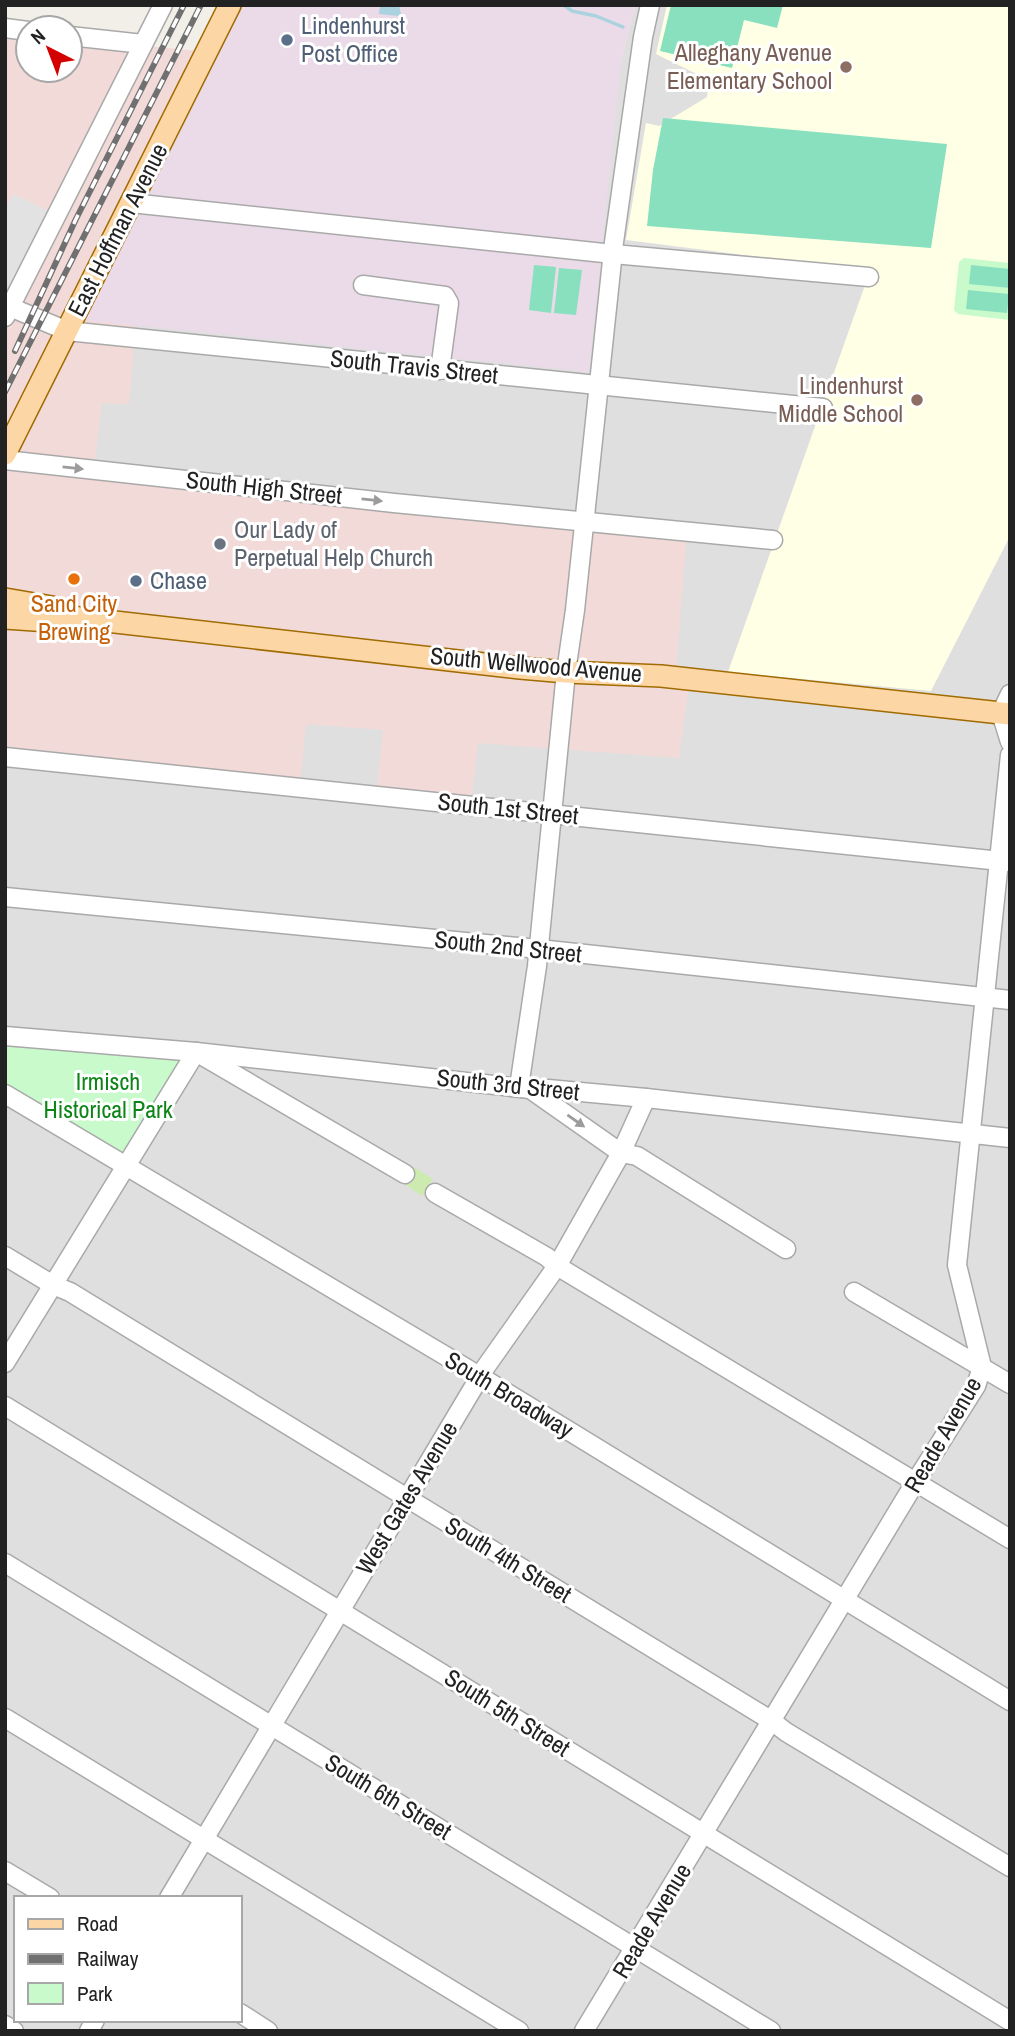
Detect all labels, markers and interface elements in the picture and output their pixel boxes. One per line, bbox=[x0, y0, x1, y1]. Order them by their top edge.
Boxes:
place label: Lindenhurst Post Office bbox=[301, 9, 405, 69]
north arrow bbox=[14, 14, 84, 84]
text: N bbox=[25, 23, 51, 50]
marker: Lindenhurst Post Office bbox=[279, 32, 295, 48]
place label: Alleghany Avenue Elementary School bbox=[667, 36, 832, 96]
marker: Alleghany Avenue Elementary School bbox=[838, 59, 854, 75]
street label: East Hoffman Avenue bbox=[60, 138, 174, 321]
street label: South Travis Street bbox=[329, 341, 500, 391]
place label: Lindenhurst Middle School bbox=[778, 369, 904, 429]
marker: Lindenhurst Middle School bbox=[909, 392, 925, 408]
one-way arrow bbox=[62, 462, 84, 473]
street label: South High Street bbox=[185, 463, 344, 511]
one-way arrow bbox=[362, 495, 384, 506]
place label: Our Lady of Perpetual Help Church bbox=[234, 513, 433, 573]
marker: Our Lady of Perpetual Help Church bbox=[212, 536, 228, 552]
place label: Chase bbox=[150, 564, 207, 596]
marker: Sand City Brewing bbox=[66, 571, 82, 587]
marker: Chase bbox=[128, 573, 144, 589]
place label: Sand City Brewing bbox=[31, 587, 117, 647]
street label: South Wellwood Avenue bbox=[429, 639, 643, 689]
street label: South 1st Street bbox=[436, 785, 580, 831]
street label: South 2nd Street bbox=[433, 922, 584, 970]
street label: South 3rd Street bbox=[435, 1061, 582, 1107]
park label: Irmisch Historical Park bbox=[43, 1065, 173, 1125]
one-way arrow bbox=[567, 1114, 585, 1128]
street label: South Broadway bbox=[439, 1343, 580, 1445]
street label: Reade Avenue bbox=[896, 1371, 988, 1498]
street label: West Gates Avenue bbox=[348, 1415, 464, 1580]
street label: South 4th Street bbox=[439, 1509, 578, 1610]
street label: South 5th Street bbox=[439, 1661, 577, 1764]
street label: South 6th Street bbox=[319, 1746, 458, 1847]
street label: Reade Avenue bbox=[604, 1857, 698, 1984]
legend bbox=[14, 1896, 242, 2022]
text: Road bbox=[77, 1909, 118, 1938]
text: Railway bbox=[77, 1944, 139, 1973]
text: Park bbox=[77, 1979, 113, 2008]

